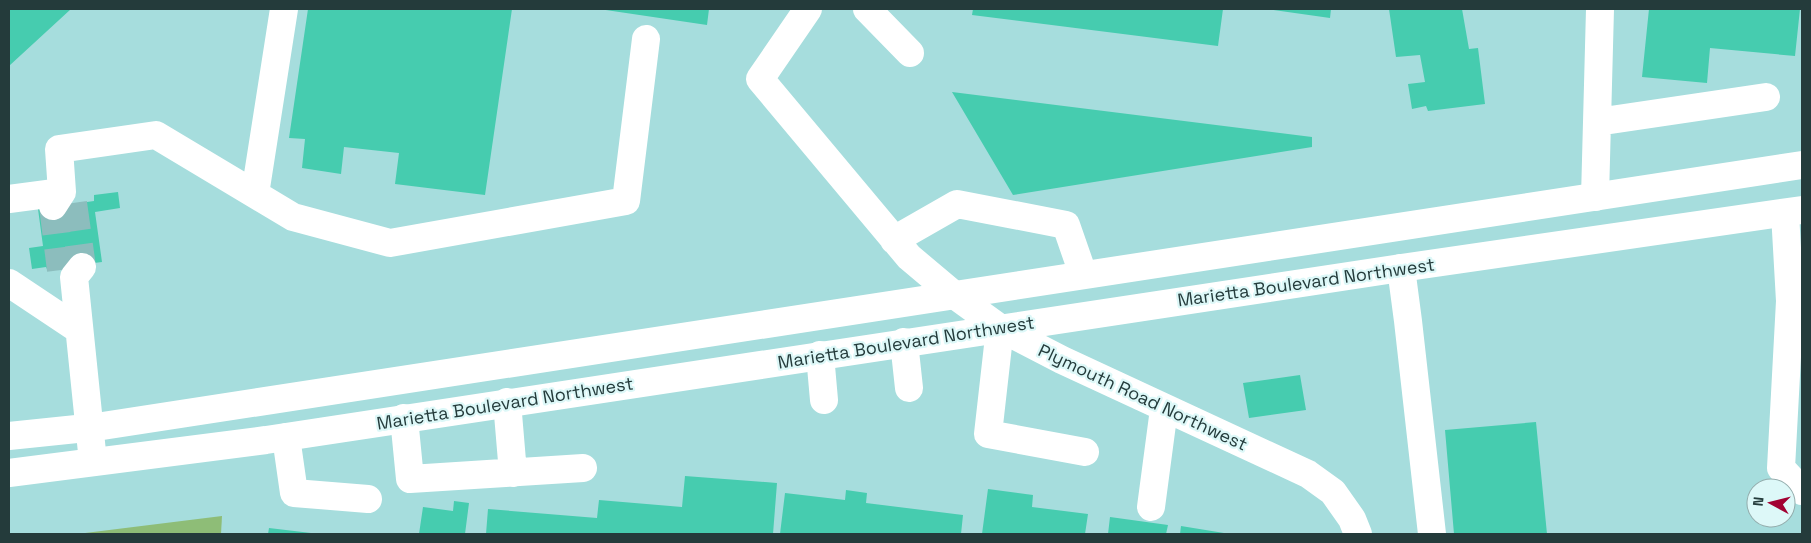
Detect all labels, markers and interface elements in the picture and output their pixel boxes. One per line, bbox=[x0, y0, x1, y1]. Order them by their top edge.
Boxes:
street label: Marietta Boulevard Northwest bbox=[1176, 253, 1436, 311]
street label: Marietta Boulevard Northwest bbox=[776, 310, 1036, 374]
street label: Plymouth Road Northwest bbox=[1035, 338, 1251, 456]
street label: Marietta Boulevard Northwest bbox=[375, 371, 635, 435]
north arrow bbox=[1746, 478, 1796, 528]
text: N bbox=[1749, 496, 1768, 507]

